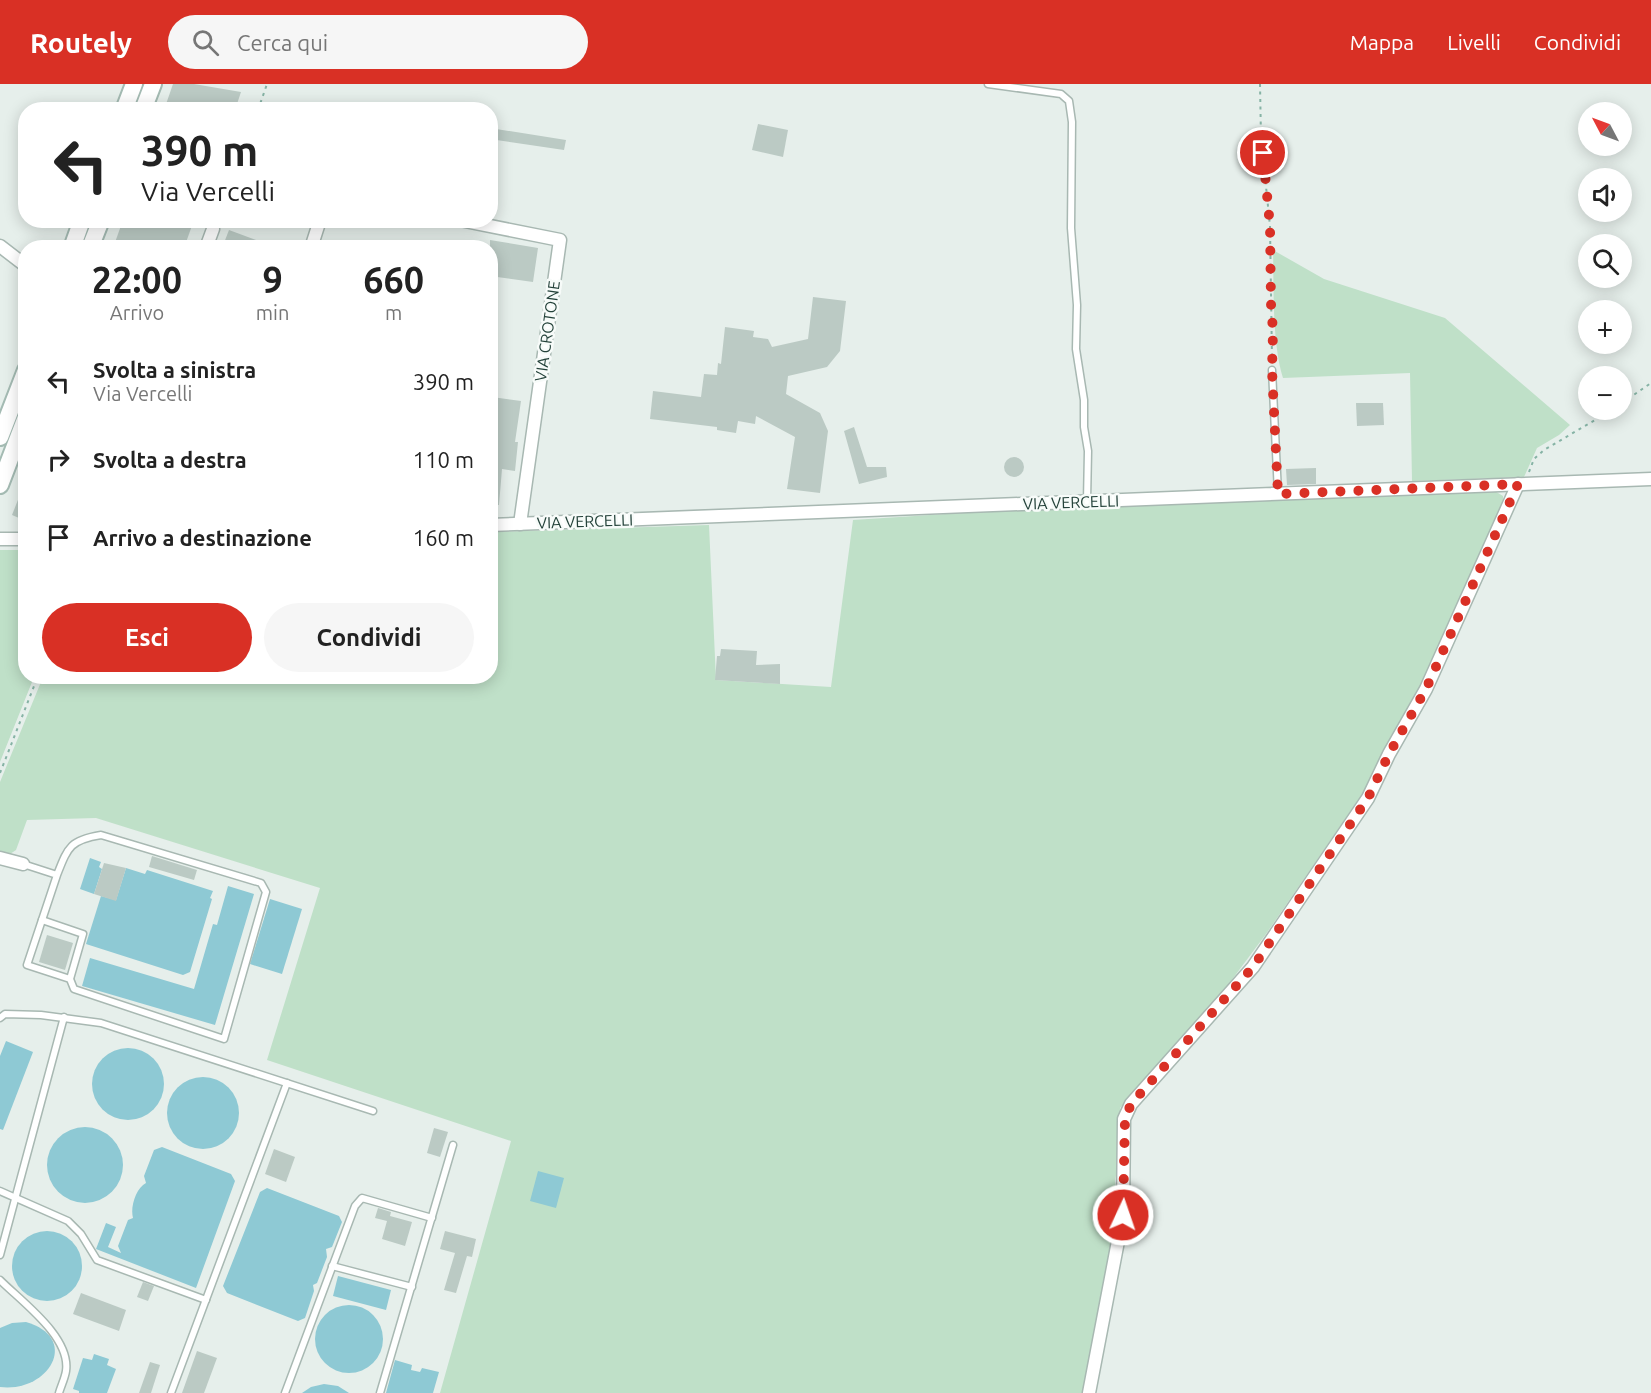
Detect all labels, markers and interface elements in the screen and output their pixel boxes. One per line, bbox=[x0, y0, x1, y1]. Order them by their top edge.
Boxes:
search box bbox=[168, 15, 588, 69]
icon: search bbox=[189, 26, 222, 59]
text: Routely bbox=[30, 27, 132, 58]
text: Cerca qui bbox=[237, 30, 328, 55]
text: Mappa bbox=[1350, 30, 1414, 54]
text: Livelli bbox=[1447, 30, 1501, 54]
text: Condividi bbox=[1534, 30, 1621, 54]
north arrow bbox=[1578, 102, 1632, 156]
map controls bbox=[1578, 102, 1632, 420]
icon: left bbox=[42, 126, 120, 204]
text: 390 m bbox=[141, 127, 258, 174]
pin bbox=[1237, 127, 1288, 178]
icon: arrive bbox=[1246, 136, 1279, 169]
button: sound bbox=[1578, 168, 1632, 222]
text: Via Vercelli bbox=[141, 176, 275, 206]
button: search bbox=[1578, 234, 1632, 288]
text: 22:00 bbox=[92, 259, 182, 300]
text: 9 bbox=[262, 259, 283, 300]
text: 660 bbox=[363, 259, 424, 300]
street label: VIA CROTONE bbox=[531, 279, 563, 383]
button: + bbox=[1578, 300, 1632, 354]
text: Arrivo bbox=[110, 301, 164, 324]
text: min bbox=[256, 301, 289, 324]
text: m bbox=[385, 301, 402, 324]
text: Svolta a sinistra bbox=[93, 357, 256, 382]
icon: left bbox=[42, 365, 75, 398]
button: − bbox=[1578, 366, 1632, 420]
text: 390 m bbox=[413, 369, 474, 394]
text: Via Vercelli bbox=[93, 382, 192, 405]
icon: right bbox=[42, 443, 75, 476]
text: Svolta a destra bbox=[93, 447, 247, 472]
text: 110 m bbox=[413, 447, 474, 472]
street label: VIA VERCELLI bbox=[1022, 491, 1120, 513]
street label: VIA VERCELLI bbox=[536, 510, 634, 532]
icon: arrive bbox=[42, 521, 75, 554]
text: Arrivo a destinazione bbox=[93, 525, 312, 550]
text: 160 m bbox=[413, 525, 474, 550]
button: Esci bbox=[42, 603, 252, 672]
button: Condividi bbox=[264, 603, 474, 672]
position arrow bbox=[1091, 1183, 1155, 1247]

